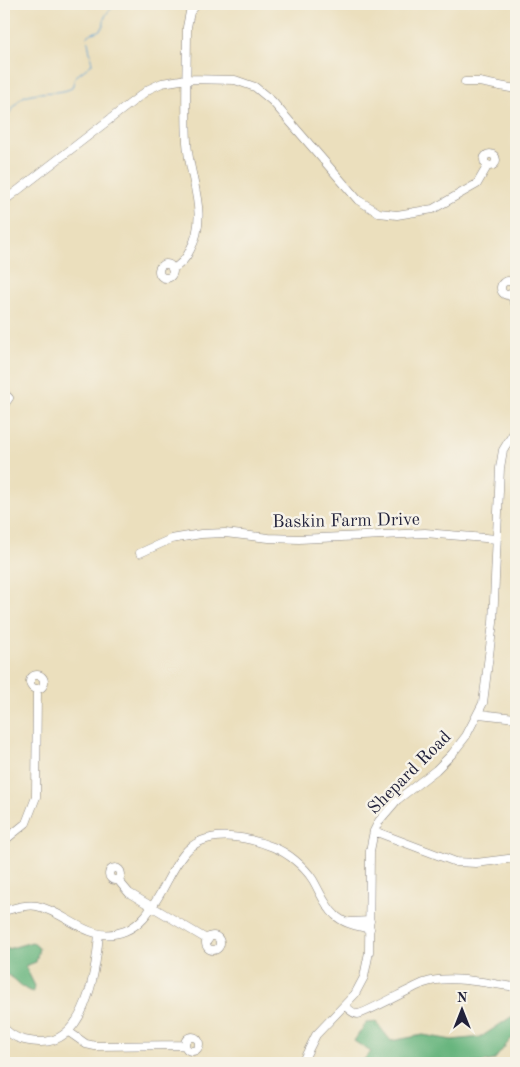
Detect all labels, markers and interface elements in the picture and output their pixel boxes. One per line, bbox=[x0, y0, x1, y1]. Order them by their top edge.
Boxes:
street label: Baskin Farm Drive bbox=[272, 511, 420, 531]
street label: Shepard Road bbox=[365, 728, 455, 818]
north arrow bbox=[438, 984, 488, 1034]
text: N bbox=[457, 991, 468, 1005]

